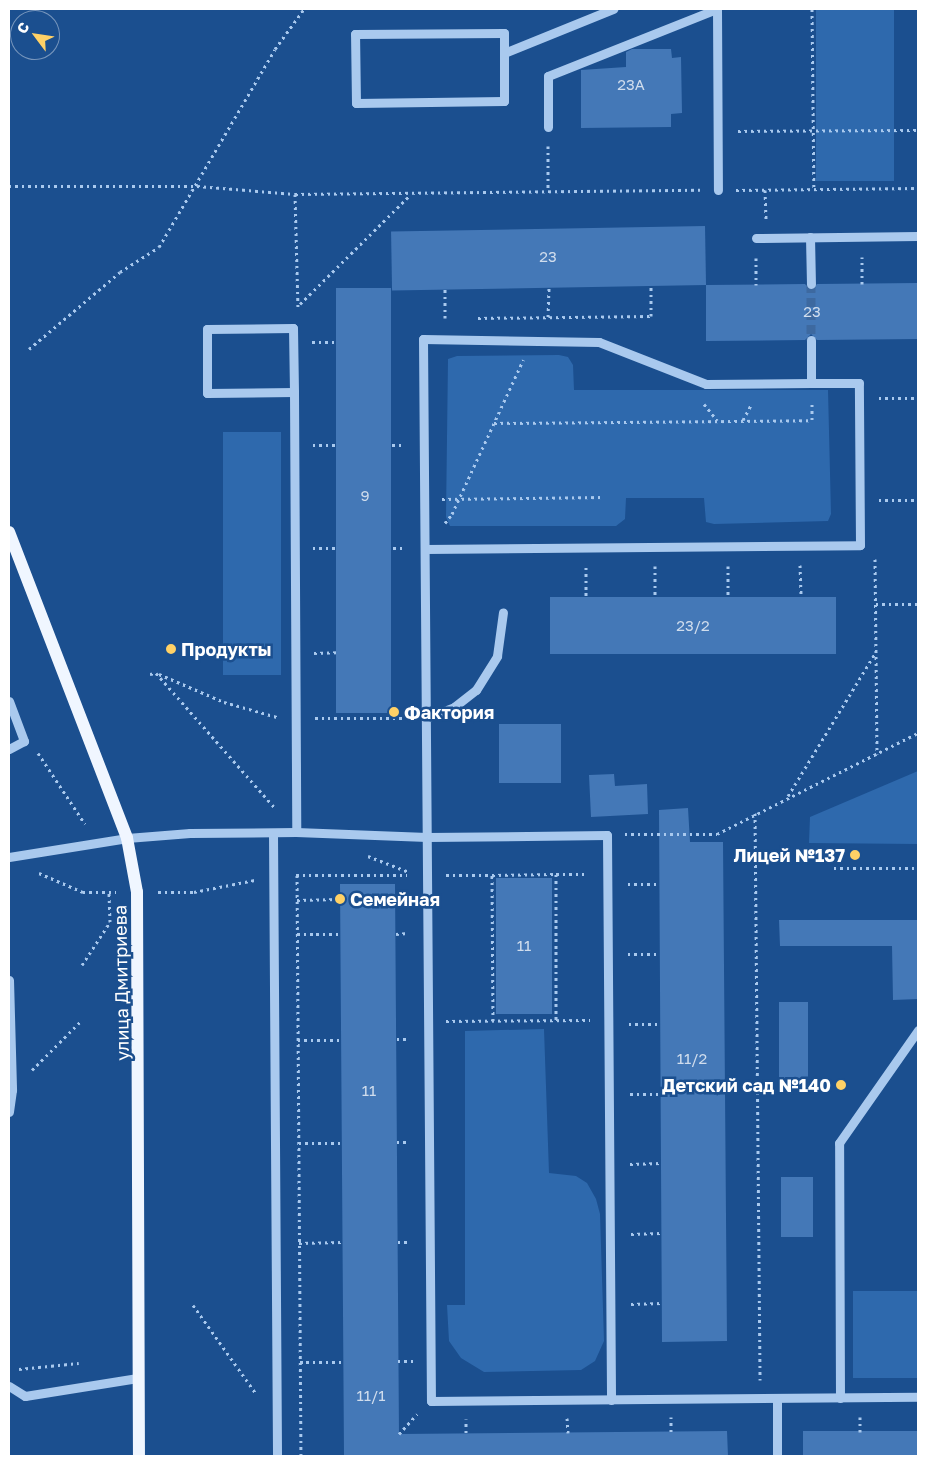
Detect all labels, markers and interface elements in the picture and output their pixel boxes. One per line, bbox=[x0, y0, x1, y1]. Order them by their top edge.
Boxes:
north arrow bbox=[10, 10, 60, 60]
text: С bbox=[13, 19, 32, 36]
house number: 23А bbox=[617, 76, 645, 94]
house number: 23 bbox=[539, 248, 557, 266]
house number: 23 bbox=[803, 303, 821, 321]
house number: 9 bbox=[360, 487, 370, 505]
house number: 23/2 bbox=[676, 617, 710, 635]
place label: Продукты bbox=[181, 638, 272, 660]
marker: Продукты bbox=[165, 643, 177, 655]
place label: Фактория bbox=[404, 701, 494, 723]
marker: Фактория bbox=[388, 706, 400, 718]
place label: Лицей №137 bbox=[733, 844, 845, 866]
marker: Лицей №137 bbox=[849, 849, 861, 861]
place label: Семейная bbox=[350, 888, 440, 910]
marker: Семейная bbox=[334, 893, 346, 905]
street label: улица Дмитриева bbox=[109, 905, 133, 1061]
house number: 11 bbox=[517, 937, 531, 955]
house number: 11/2 bbox=[677, 1050, 707, 1068]
place label: Детский сад №140 bbox=[662, 1074, 831, 1096]
marker: Детский сад №140 bbox=[835, 1079, 847, 1091]
house number: 11 bbox=[362, 1082, 376, 1100]
house number: 11/1 bbox=[356, 1387, 386, 1405]

